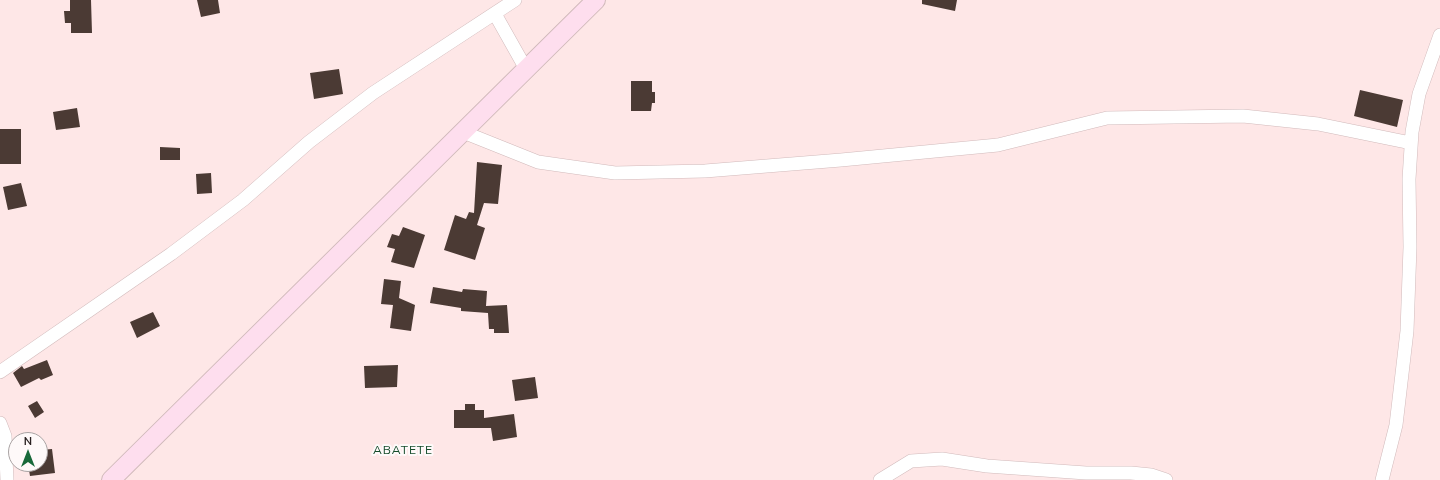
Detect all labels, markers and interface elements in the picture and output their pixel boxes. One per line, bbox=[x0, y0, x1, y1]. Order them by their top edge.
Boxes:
north arrow bbox=[8, 432, 48, 472]
text: N bbox=[24, 434, 32, 448]
district label: ABATETE bbox=[373, 443, 433, 457]

